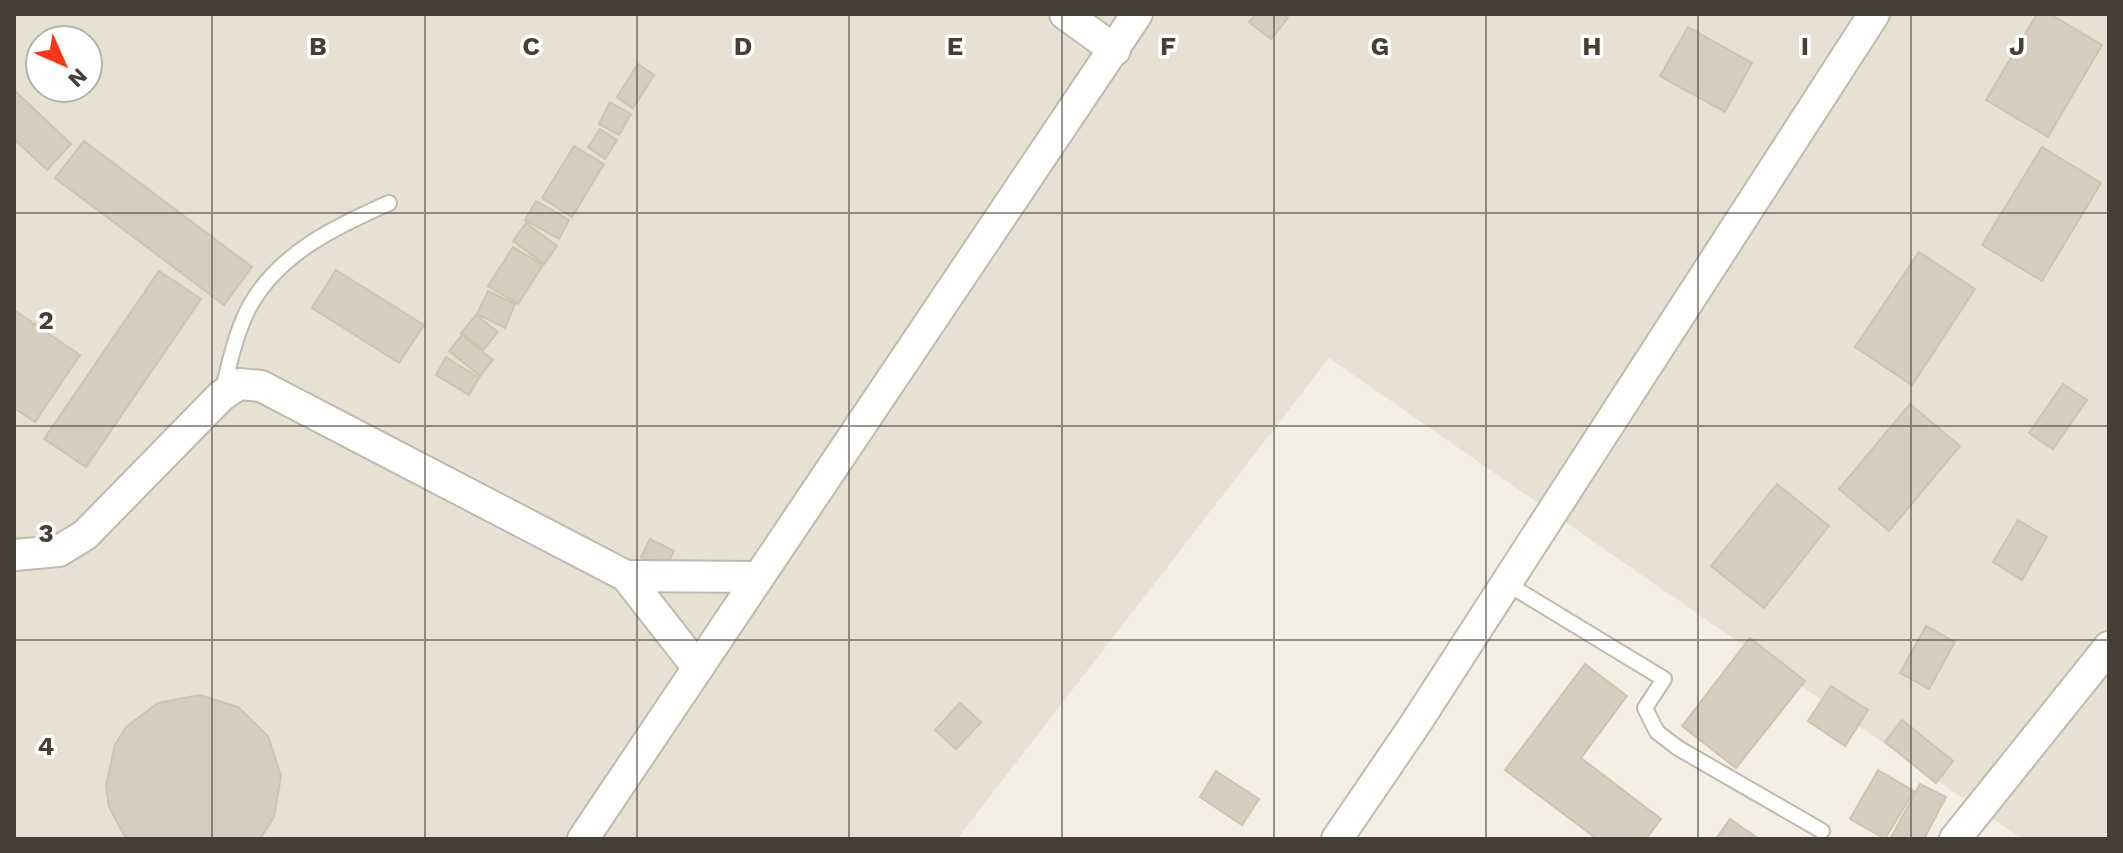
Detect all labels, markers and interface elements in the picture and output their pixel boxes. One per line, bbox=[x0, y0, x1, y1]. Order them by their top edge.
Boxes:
north arrow bbox=[24, 24, 104, 104]
text: B bbox=[309, 31, 327, 61]
text: C bbox=[522, 31, 540, 61]
text: D bbox=[734, 31, 752, 61]
text: E bbox=[947, 31, 963, 61]
text: F bbox=[1160, 31, 1176, 61]
text: G bbox=[1371, 31, 1389, 61]
text: H bbox=[1582, 31, 1602, 61]
text: I bbox=[1801, 31, 1809, 61]
text: J bbox=[2009, 31, 2025, 61]
text: N bbox=[63, 63, 92, 92]
text: 2 bbox=[38, 305, 54, 335]
text: 3 bbox=[38, 518, 54, 548]
text: 4 bbox=[38, 731, 55, 761]

